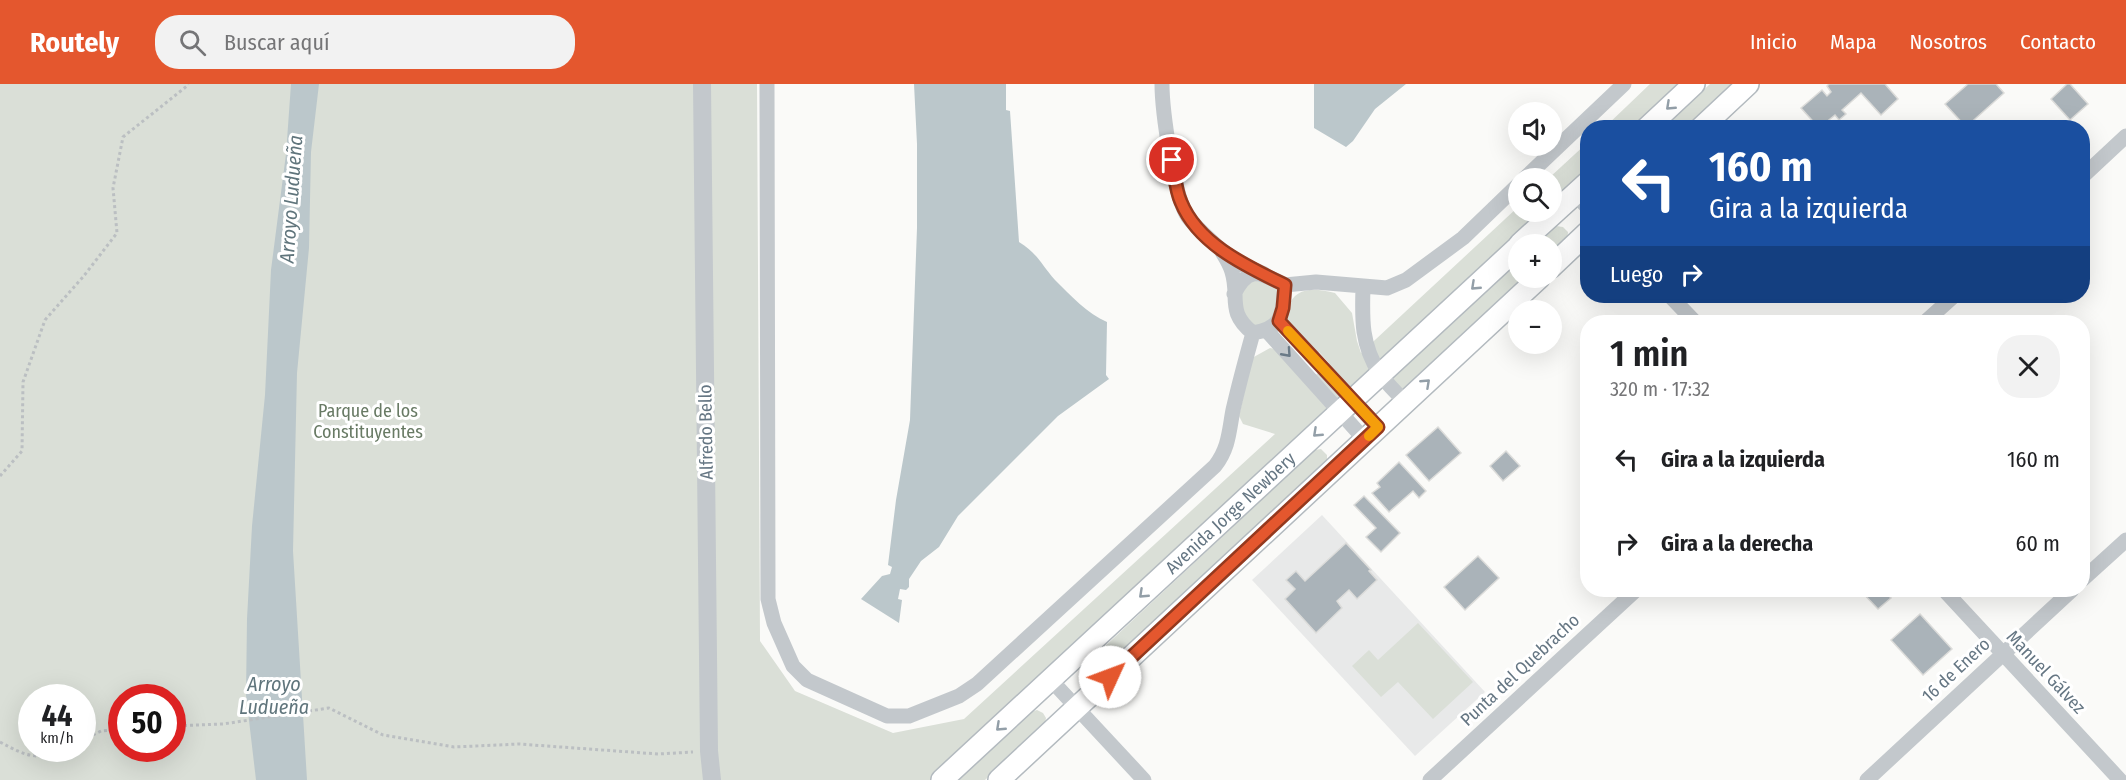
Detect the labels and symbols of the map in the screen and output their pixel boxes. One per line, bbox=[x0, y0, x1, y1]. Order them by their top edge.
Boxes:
one-way arrow bbox=[1667, 99, 1677, 110]
water label: Arroyo Ludueña bbox=[274, 134, 307, 265]
pin bbox=[1146, 134, 1197, 185]
one-way arrow bbox=[1471, 279, 1482, 290]
one-way arrow bbox=[1280, 346, 1291, 357]
one-way arrow bbox=[1419, 379, 1430, 390]
street label: Alfredo Bello bbox=[694, 384, 718, 480]
park label: Parque de los Constituyentes bbox=[313, 400, 423, 443]
one-way arrow bbox=[1313, 426, 1323, 437]
street label: Avenida Jorge Newbery bbox=[1161, 448, 1300, 579]
one-way arrow bbox=[1139, 587, 1149, 598]
street label: Punta del Quebracho bbox=[1456, 609, 1584, 731]
street label: Manuel Gálvez bbox=[2002, 626, 2090, 718]
street label: 16 de Enero bbox=[1917, 633, 1995, 707]
position arrow bbox=[1078, 645, 1142, 709]
water label: Arroyo Ludueña bbox=[239, 672, 309, 719]
speed limit sign: 50 bbox=[108, 684, 186, 762]
one-way arrow bbox=[996, 720, 1006, 731]

